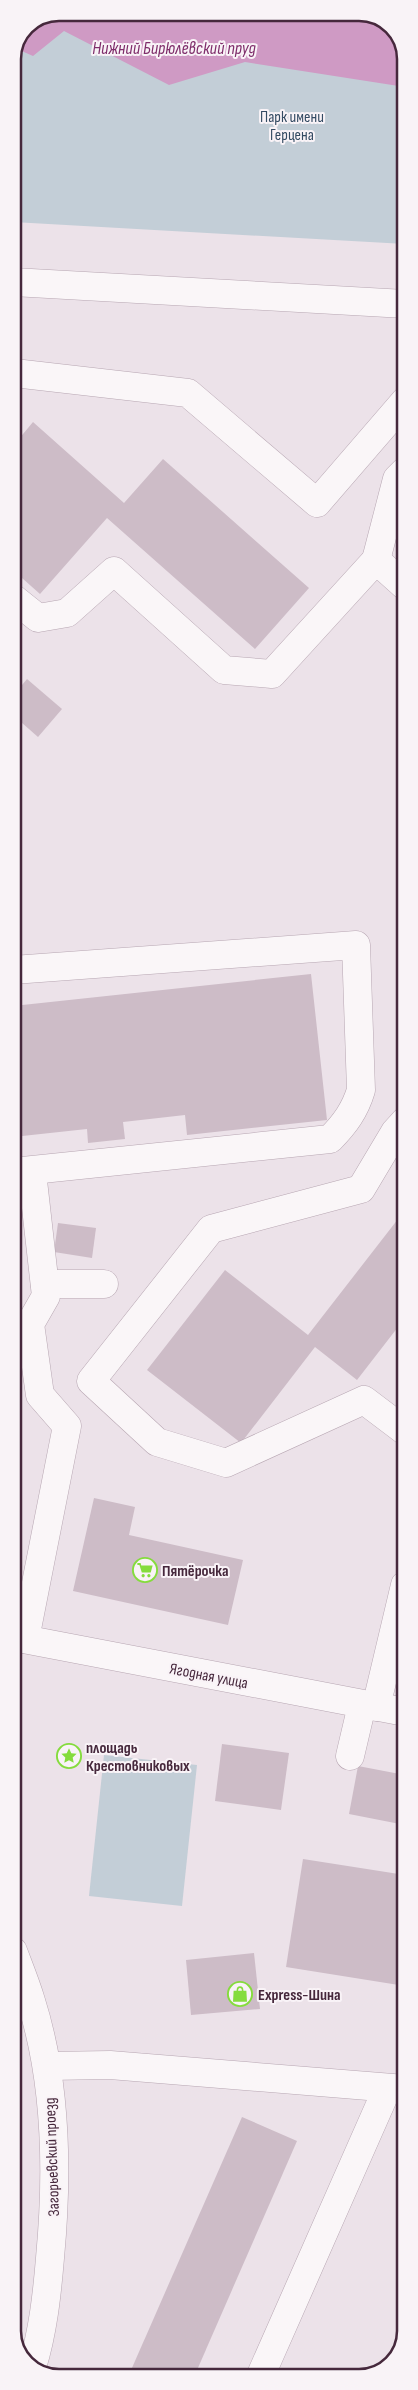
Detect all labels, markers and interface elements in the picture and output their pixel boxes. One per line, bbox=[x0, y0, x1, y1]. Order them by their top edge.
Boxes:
water label: Нижний Бирюлёвский пруд bbox=[92, 38, 257, 59]
park label: Парк имени Герцена bbox=[260, 108, 324, 145]
supermarket icon: Пятёрочка bbox=[132, 1557, 158, 1583]
place label: Пятёрочка bbox=[162, 1562, 229, 1581]
street label: Ягодная улица bbox=[168, 1660, 250, 1693]
place label: площадь Крестовниковых bbox=[86, 1739, 190, 1776]
place icon: площадь Крестовниковых bbox=[56, 1743, 82, 1769]
shop icon: Express-Шина bbox=[227, 1981, 253, 2007]
place label: Express-Шина bbox=[258, 1986, 340, 2005]
street label: Загорьевский проезд bbox=[41, 2097, 64, 2217]

